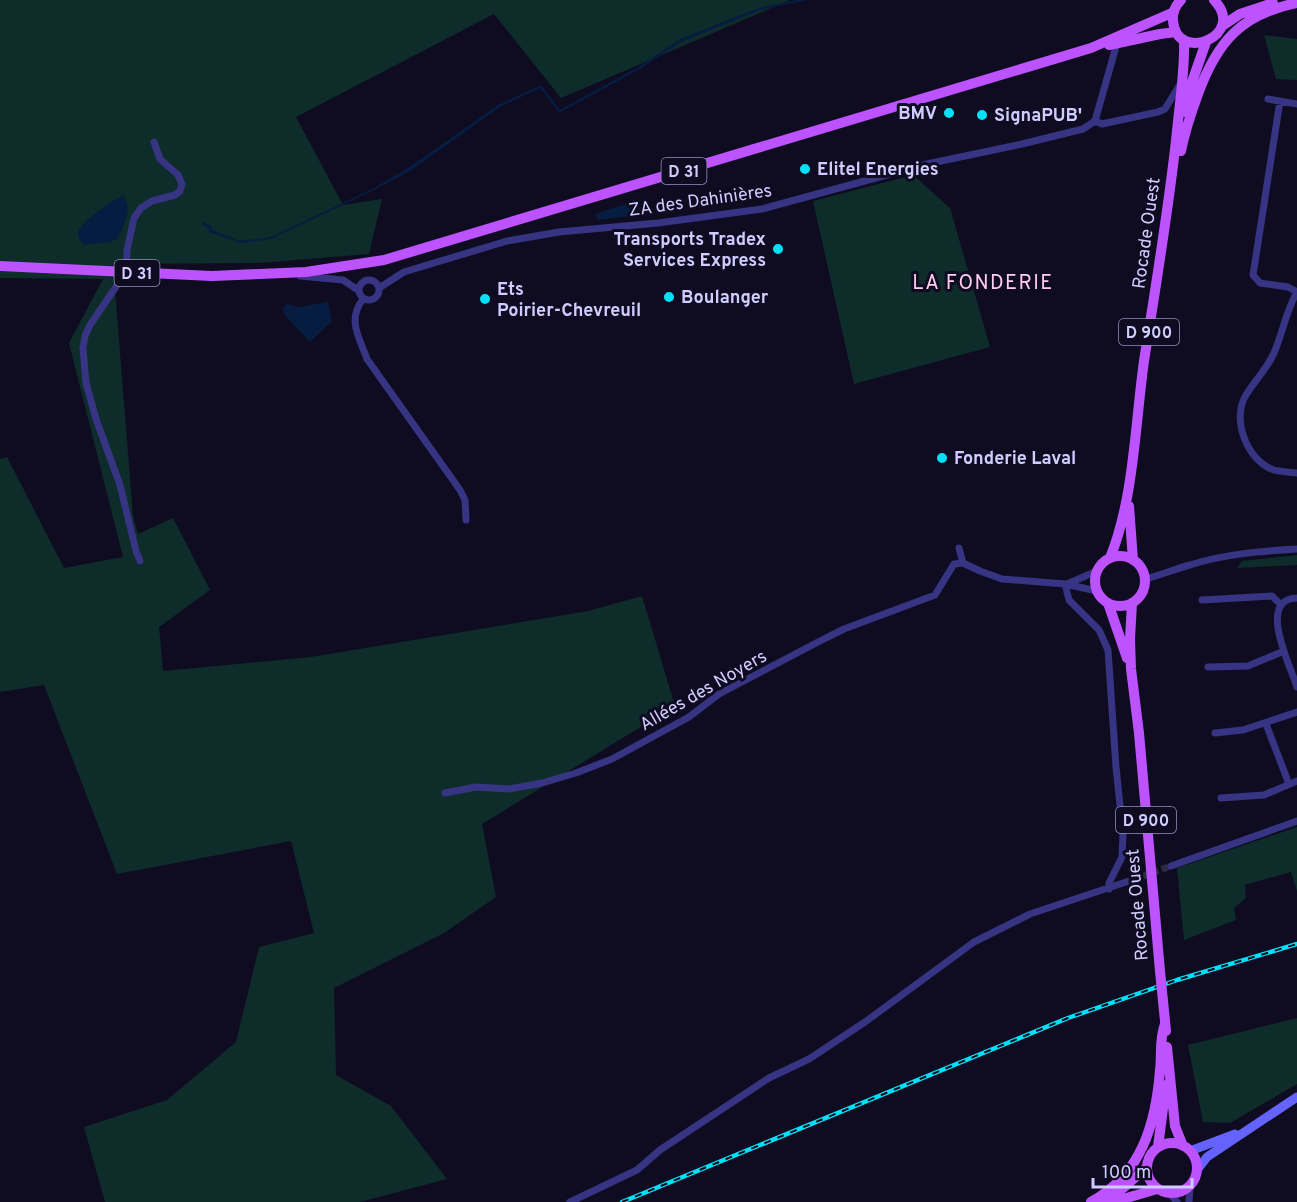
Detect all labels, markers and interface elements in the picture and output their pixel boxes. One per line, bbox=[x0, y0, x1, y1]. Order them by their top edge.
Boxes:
place label: BMV bbox=[898, 103, 937, 126]
place label: SignaPUB' bbox=[994, 105, 1082, 128]
marker: BMV bbox=[942, 106, 956, 120]
marker: SignaPUB' bbox=[975, 108, 989, 122]
road number: D 31 bbox=[662, 158, 706, 184]
place label: Elitel Energies bbox=[817, 159, 939, 182]
marker: Elitel Energies bbox=[798, 162, 812, 176]
street label: Rocade Ouest bbox=[1128, 176, 1167, 290]
street label: ZA des Dahinières bbox=[627, 180, 773, 223]
place label: Transports Tradex Services Express bbox=[614, 229, 766, 273]
marker: Transports Tradex Services Express bbox=[771, 242, 785, 256]
road number: D 31 bbox=[114, 260, 160, 286]
district label: LA FONDERIE bbox=[912, 271, 1054, 297]
place label: Ets Poirier-Chevreuil bbox=[497, 279, 641, 323]
place label: Boulanger bbox=[681, 287, 769, 310]
marker: Boulanger bbox=[662, 290, 676, 304]
marker: Ets Poirier-Chevreuil bbox=[478, 292, 492, 306]
road number: D 900 bbox=[1119, 319, 1179, 345]
place label: Fonderie Laval bbox=[954, 448, 1076, 471]
marker: Fonderie Laval bbox=[935, 451, 949, 465]
street label: Allées des Noyers bbox=[636, 646, 771, 737]
road number: D 900 bbox=[1116, 807, 1176, 833]
street label: Rocade Ouest bbox=[1122, 848, 1155, 962]
scale bar bbox=[1093, 1151, 1192, 1189]
text: 100 m bbox=[1102, 1162, 1151, 1185]

